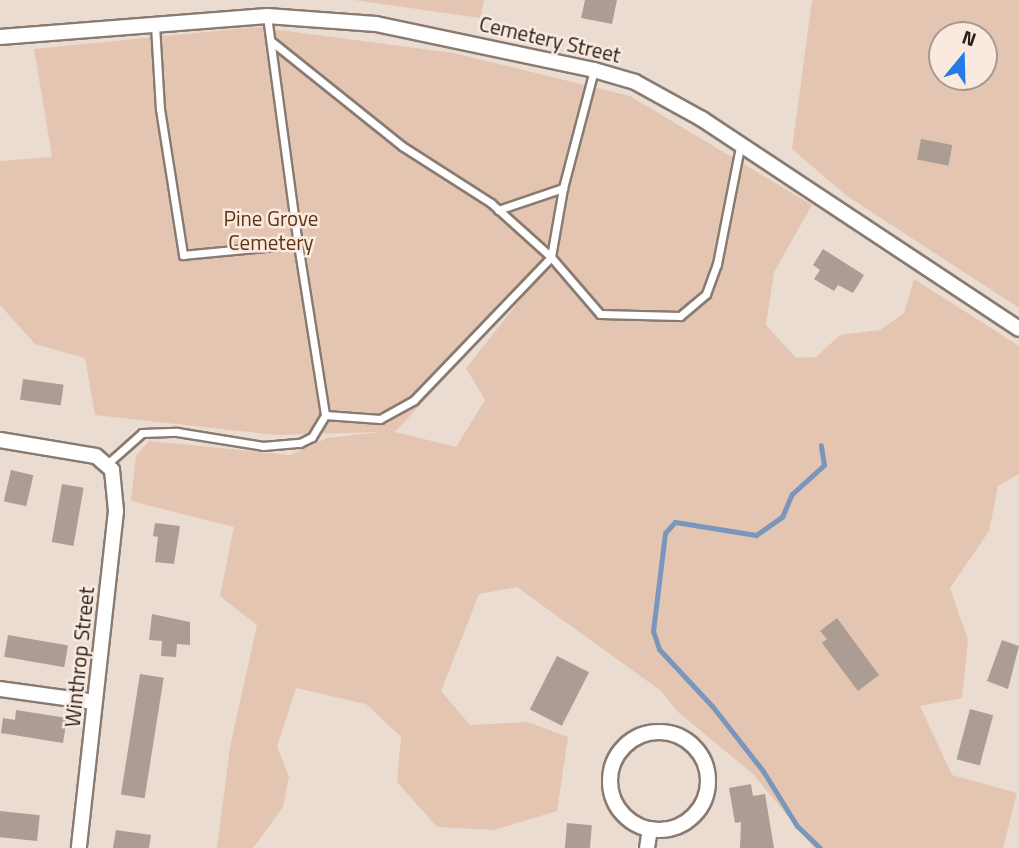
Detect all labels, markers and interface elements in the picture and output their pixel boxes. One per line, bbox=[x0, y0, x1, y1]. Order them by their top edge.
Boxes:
street label: Cemetery Street bbox=[477, 11, 623, 67]
north arrow bbox=[928, 21, 998, 91]
text: N bbox=[958, 22, 980, 53]
park label: Pine Grove Cemetery bbox=[224, 205, 318, 255]
street label: Winthrop Street bbox=[59, 586, 99, 728]

